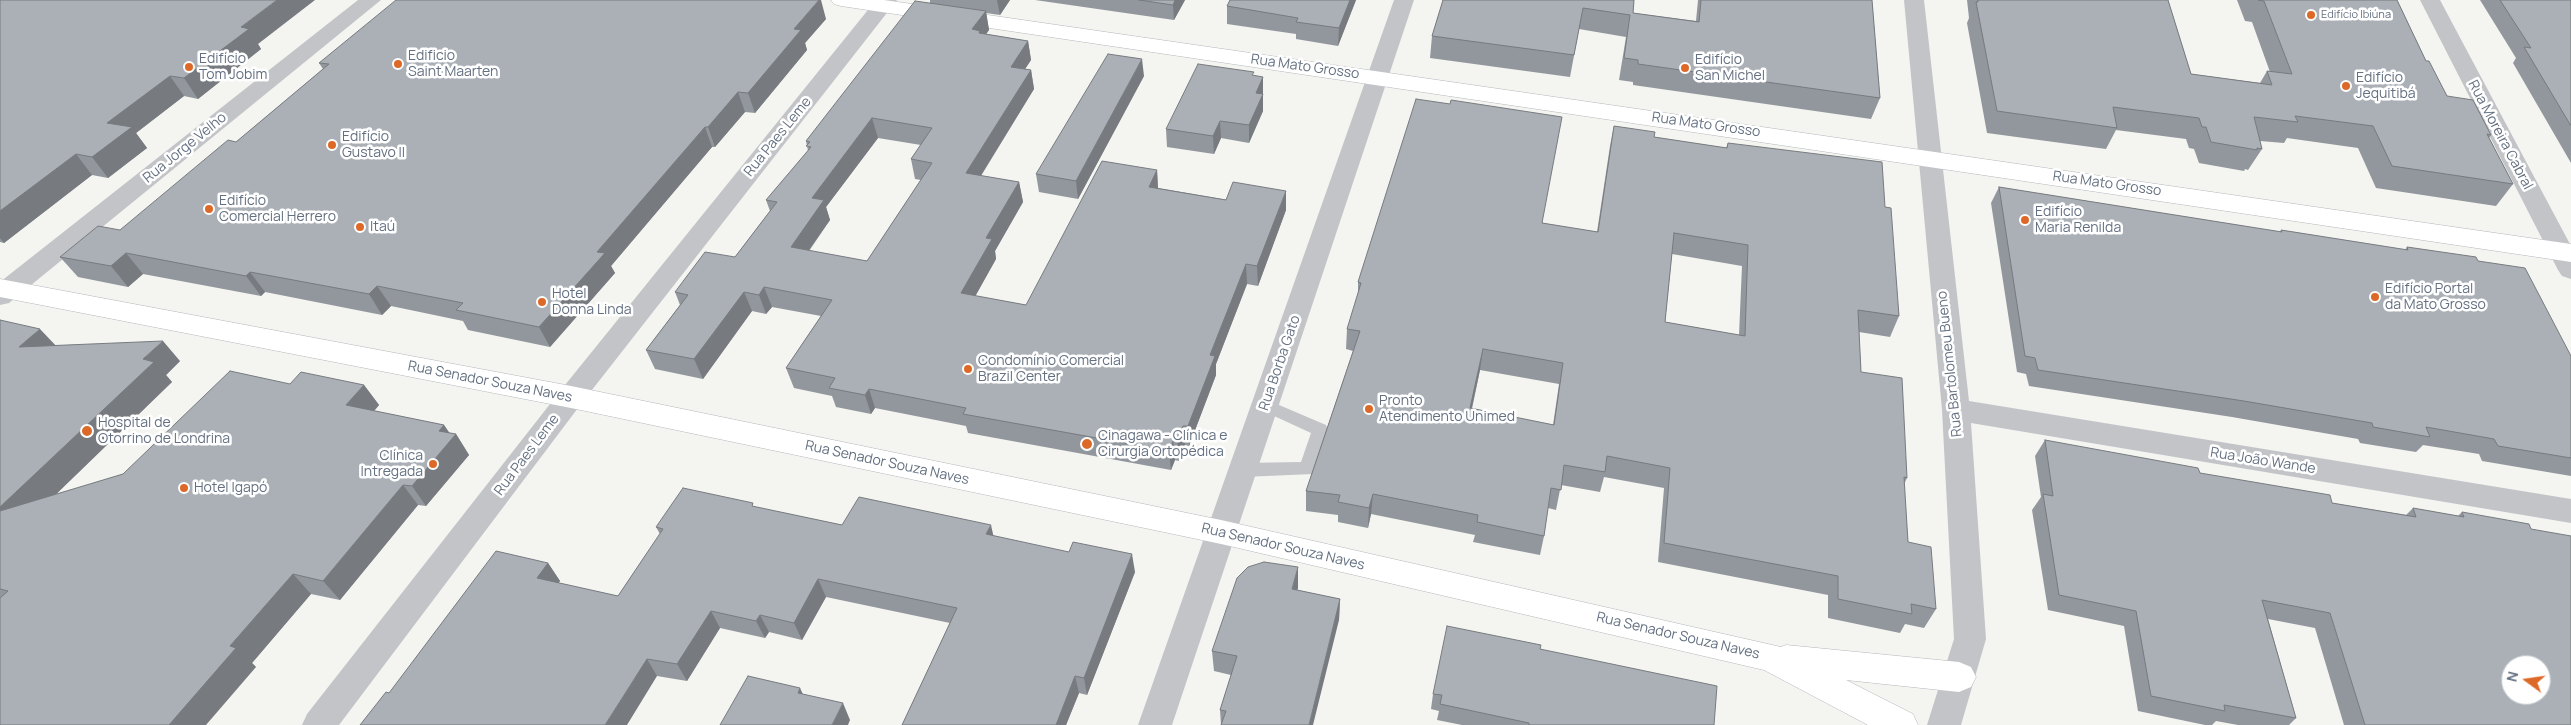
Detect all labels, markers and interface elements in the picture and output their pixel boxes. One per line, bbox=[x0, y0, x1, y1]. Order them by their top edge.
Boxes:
place label: Edifício Ibiúna bbox=[2321, 8, 2391, 22]
marker: Edifício Ibiúna bbox=[2305, 9, 2317, 21]
place label: Edificio Saint Maarten bbox=[408, 48, 498, 80]
place label: Edifício Tom Jobim bbox=[199, 51, 267, 84]
street label: Rua Mato Grosso bbox=[1250, 51, 1360, 83]
place label: Edifício San Michel bbox=[1695, 52, 1765, 84]
marker: Edificio Saint Maarten bbox=[392, 58, 404, 70]
marker: Edifício Tom Jobim bbox=[183, 61, 195, 73]
marker: Edifício San Michel bbox=[1679, 62, 1691, 74]
place label: Edifício Jequitibá bbox=[2356, 70, 2415, 102]
street label: Rua Moreira Cabral bbox=[2464, 77, 2536, 193]
marker: Edifício Jequitibá bbox=[2340, 80, 2352, 92]
street label: Rua Paes Leme bbox=[741, 94, 815, 180]
street label: Rua Jorge Velho bbox=[140, 109, 230, 187]
street label: Rua Mato Grosso bbox=[1651, 109, 1761, 141]
place label: Edifício Gustavo II bbox=[342, 129, 405, 162]
marker: Edifício Gustavo II bbox=[326, 139, 338, 151]
street label: Rua Mato Grosso bbox=[2052, 168, 2162, 200]
place label: Edifício Comercial Herrero bbox=[219, 193, 336, 226]
marker: Edifício Comercial Herrero bbox=[203, 203, 215, 215]
place label: Edifício Maria Renilda bbox=[2035, 204, 2121, 236]
marker: Edifício Maria Renilda bbox=[2019, 214, 2031, 226]
place label: Itaú bbox=[370, 219, 395, 235]
marker: Itaú bbox=[354, 221, 366, 233]
place label: Edifício Portal da Mato Grosso bbox=[2385, 281, 2486, 314]
place label: Hotel Donna Linda bbox=[552, 286, 632, 318]
street label: Rua Bartolomeu Bueno bbox=[1934, 290, 1966, 438]
marker: Edifício Portal da Mato Grosso bbox=[2369, 291, 2381, 303]
marker: Hotel Donna Linda bbox=[536, 296, 548, 308]
street label: Rua Borba Gato bbox=[1256, 313, 1304, 413]
place label: Condomínio Comercial Brazil Center bbox=[978, 353, 1124, 386]
street label: Rua Senador Souza Naves bbox=[406, 358, 574, 406]
marker: Condomínio Comercial Brazil Center bbox=[962, 363, 974, 375]
place label: Pronto Atendimento Unimed bbox=[1379, 393, 1515, 426]
marker: Pronto Atendimento Unimed bbox=[1363, 403, 1375, 415]
street label: Rua Paes Leme bbox=[491, 411, 563, 499]
place label: Hospital de Otorrino de Londrina bbox=[98, 415, 230, 448]
marker: Hospital de Otorrino de Londrina bbox=[80, 424, 94, 438]
place label: Cinagawa - Clínica e Cirurgia Ortopédica bbox=[1098, 428, 1227, 461]
street label: Rua Senador Souza Naves bbox=[804, 437, 970, 489]
marker: Cinagawa - Clínica e Cirurgia Ortopédica bbox=[1080, 437, 1094, 451]
street label: Rua João Wande bbox=[2209, 444, 2317, 478]
place label: Clínica Intregada bbox=[361, 448, 423, 481]
marker: Clínica Intregada bbox=[427, 458, 439, 470]
place label: Hotel Igapó bbox=[194, 480, 267, 496]
marker: Hotel Igapó bbox=[178, 482, 190, 494]
street label: Rua Senador Souza Naves bbox=[1200, 520, 1366, 574]
street label: Rua Senador Souza Naves bbox=[1595, 609, 1761, 663]
north arrow bbox=[2501, 655, 2551, 705]
text: N bbox=[2501, 669, 2522, 684]

